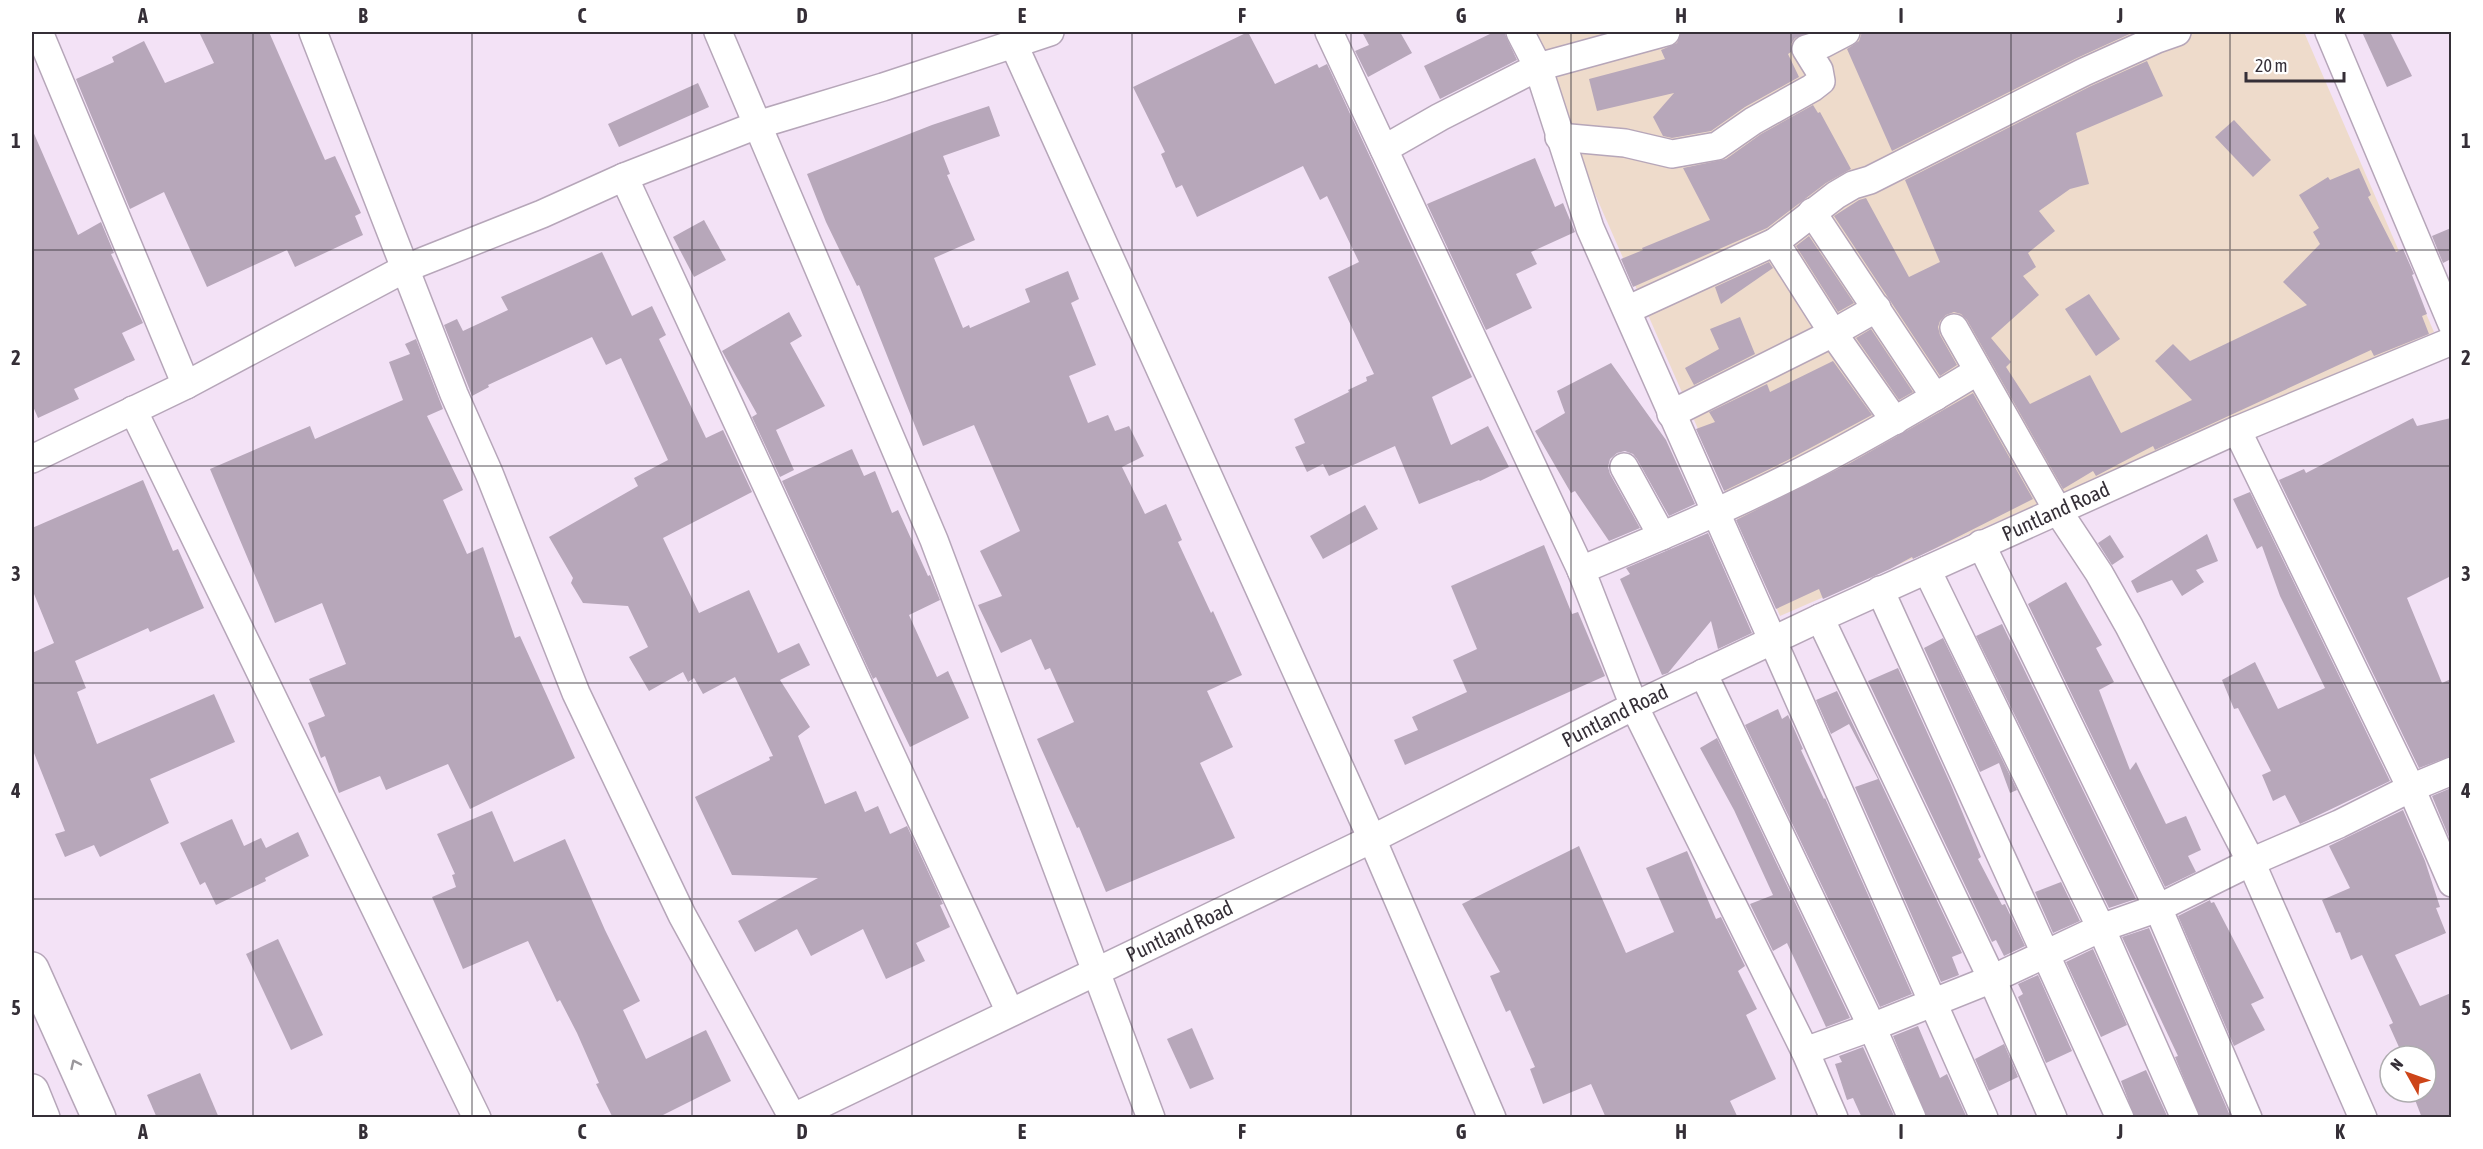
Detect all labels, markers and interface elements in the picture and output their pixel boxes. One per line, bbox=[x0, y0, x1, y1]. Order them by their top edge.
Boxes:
text: A bbox=[137, 4, 148, 27]
text: B bbox=[358, 4, 368, 27]
text: C bbox=[578, 4, 587, 27]
text: D bbox=[796, 4, 808, 27]
text: E bbox=[1018, 4, 1027, 27]
text: F bbox=[1238, 4, 1246, 27]
text: G bbox=[1456, 4, 1467, 27]
text: H bbox=[1675, 4, 1687, 27]
text: I bbox=[1898, 4, 1904, 27]
text: J bbox=[2116, 4, 2123, 27]
text: K bbox=[2335, 4, 2345, 27]
scale bar bbox=[2246, 45, 2344, 83]
text: 20 m bbox=[2255, 55, 2287, 76]
text: 1 bbox=[11, 129, 21, 152]
text: 1 bbox=[2461, 129, 2471, 152]
text: 2 bbox=[11, 346, 21, 369]
text: 2 bbox=[2461, 346, 2471, 369]
street label: Puntland Road bbox=[1998, 476, 2113, 545]
text: 3 bbox=[11, 562, 21, 585]
text: 3 bbox=[2461, 562, 2471, 585]
street label: Puntland Road bbox=[1558, 679, 1671, 752]
text: 4 bbox=[10, 779, 21, 802]
text: 4 bbox=[2460, 779, 2471, 802]
street label: Puntland Road bbox=[1122, 895, 1236, 966]
text: 5 bbox=[11, 996, 21, 1019]
text: 5 bbox=[2461, 996, 2471, 1019]
north arrow bbox=[2378, 1044, 2438, 1104]
text: N bbox=[2387, 1055, 2406, 1074]
one-way arrow bbox=[70, 1060, 82, 1071]
text: A bbox=[137, 1120, 148, 1143]
text: B bbox=[358, 1120, 368, 1143]
text: C bbox=[578, 1120, 587, 1143]
text: D bbox=[796, 1120, 808, 1143]
text: E bbox=[1018, 1120, 1027, 1143]
text: F bbox=[1238, 1120, 1246, 1143]
text: G bbox=[1456, 1120, 1467, 1143]
text: H bbox=[1675, 1120, 1687, 1143]
text: I bbox=[1898, 1120, 1904, 1143]
text: J bbox=[2116, 1120, 2123, 1143]
text: K bbox=[2335, 1120, 2345, 1143]

